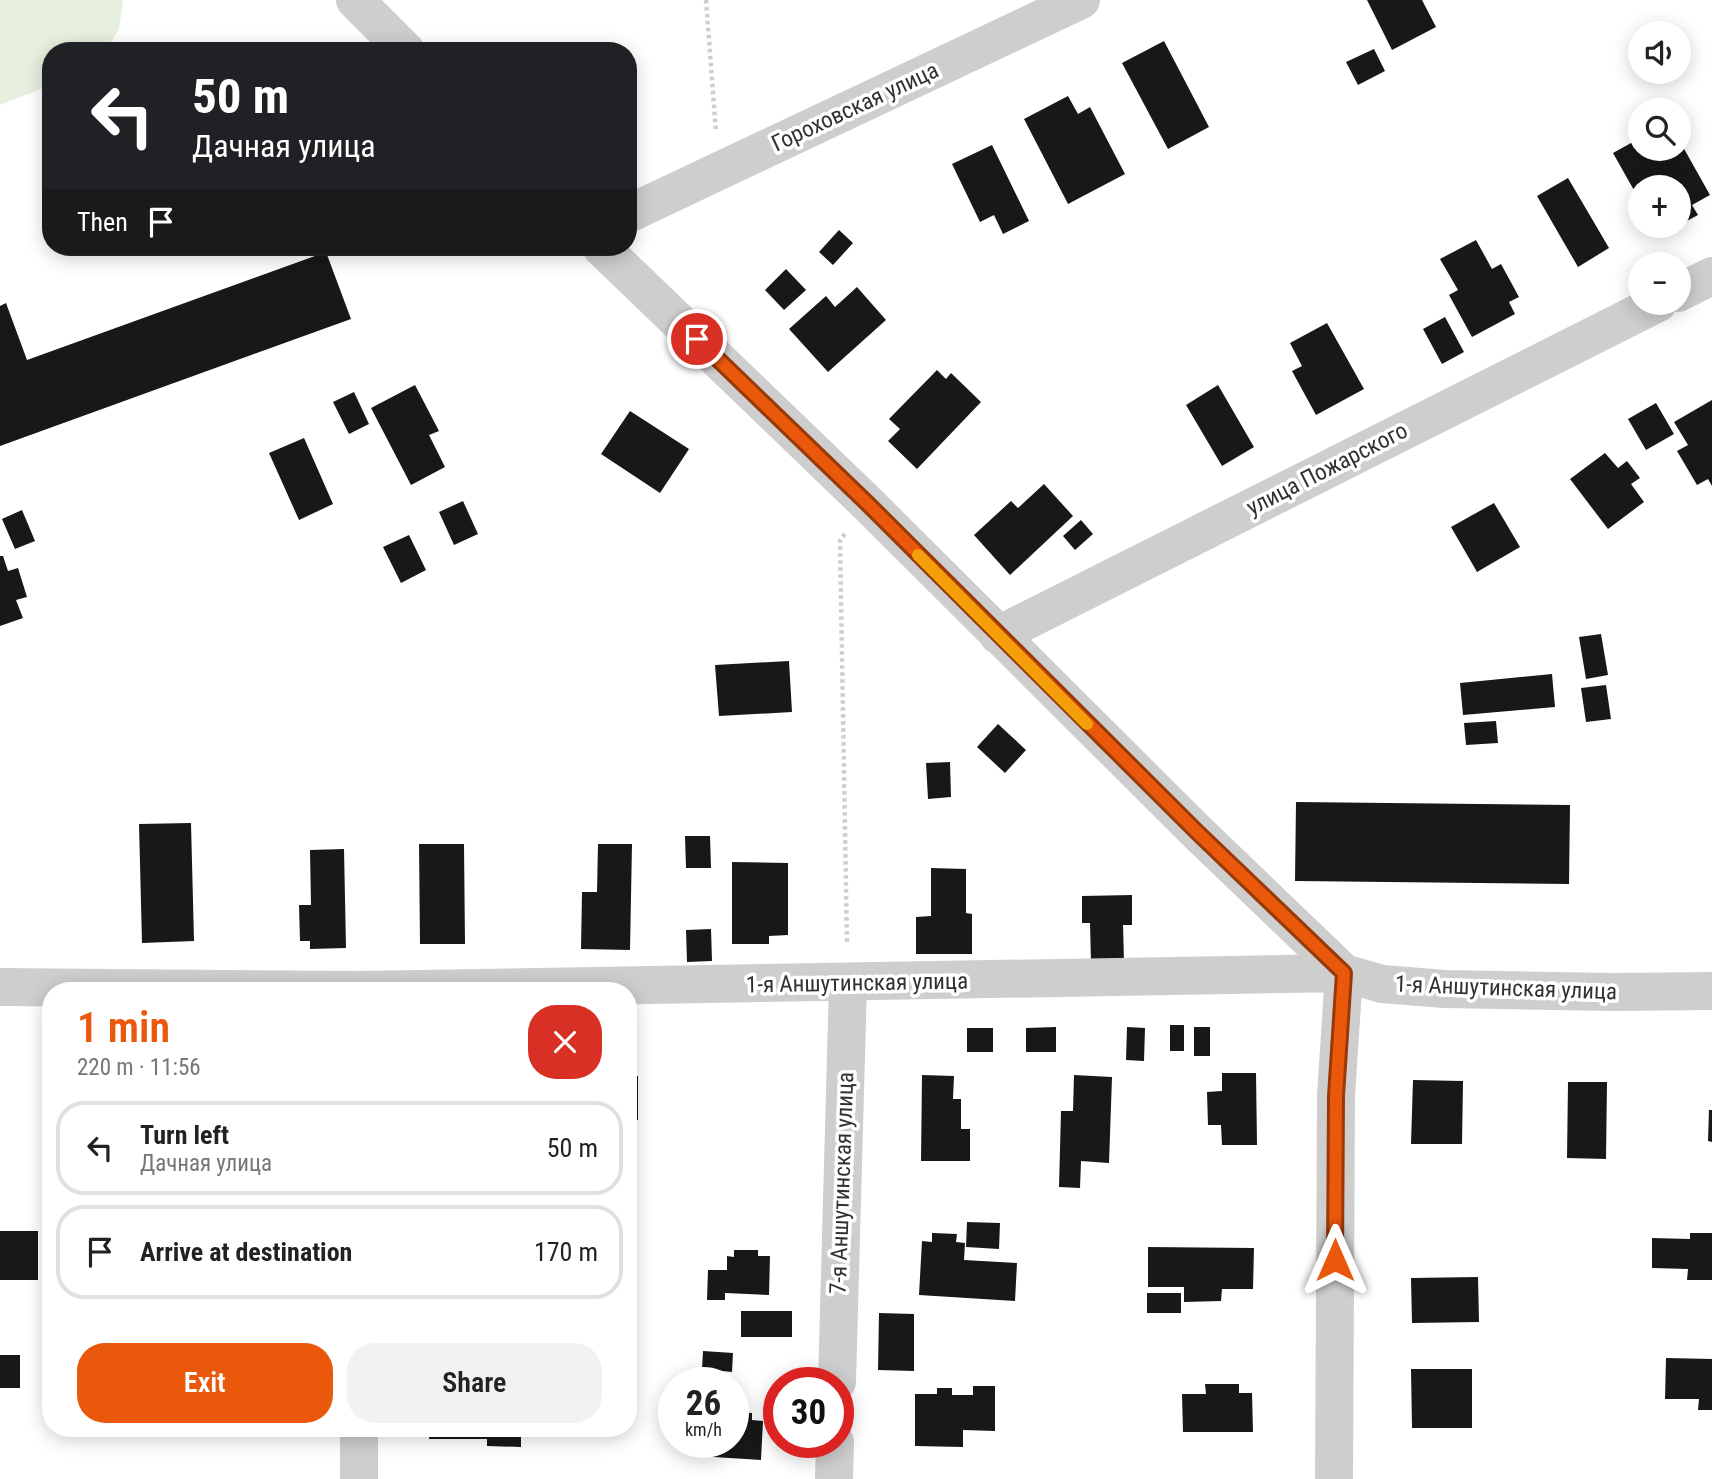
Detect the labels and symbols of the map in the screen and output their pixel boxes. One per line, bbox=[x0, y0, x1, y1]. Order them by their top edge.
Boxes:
street label: Гороховская улица bbox=[767, 57, 943, 157]
pin bbox=[667, 309, 727, 369]
street label: улица Пожарского bbox=[1242, 417, 1412, 521]
street label: 1-я Аншутинская улица bbox=[746, 968, 968, 998]
street label: 1-я Аншутинская улица bbox=[1395, 971, 1617, 1005]
street label: 7-я Аншутинская улица bbox=[825, 1072, 859, 1294]
position arrow bbox=[1298, 1223, 1372, 1297]
speed limit sign: 30 bbox=[763, 1367, 854, 1458]

